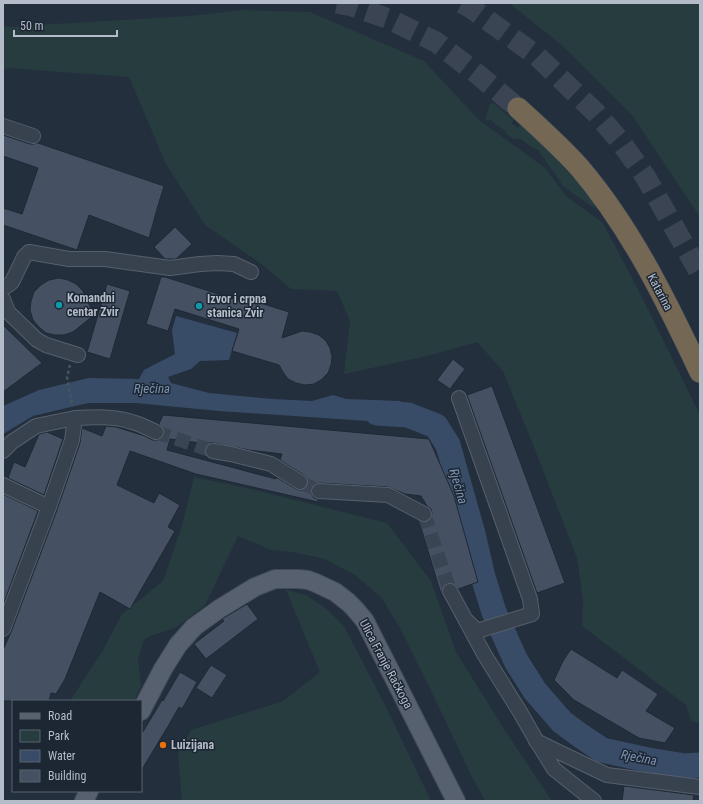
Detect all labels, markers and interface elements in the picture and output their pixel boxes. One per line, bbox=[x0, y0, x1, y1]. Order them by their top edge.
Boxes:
scale bar bbox=[14, 12, 117, 38]
text: 50 m bbox=[20, 19, 44, 33]
street label: Katarina bbox=[645, 271, 676, 313]
place label: Komandni centar Zvir bbox=[67, 291, 119, 319]
place label: Izvor i crpna stanica Zvir bbox=[207, 292, 267, 320]
marker: Komandni centar Zvir bbox=[54, 300, 64, 310]
marker: Izvor i crpna stanica Zvir bbox=[194, 301, 204, 311]
water label: Rječina bbox=[134, 381, 170, 396]
water label: Rječina bbox=[446, 467, 471, 506]
street label: Ulica Franje Račkoga bbox=[357, 617, 415, 711]
legend bbox=[12, 700, 142, 792]
text: Road bbox=[48, 709, 72, 723]
text: Park bbox=[48, 729, 70, 743]
place label: Luizijana bbox=[171, 738, 215, 752]
marker: Luizijana bbox=[158, 740, 168, 750]
water label: Rječina bbox=[620, 747, 658, 768]
text: Water bbox=[48, 749, 76, 763]
text: Building bbox=[48, 769, 86, 783]

